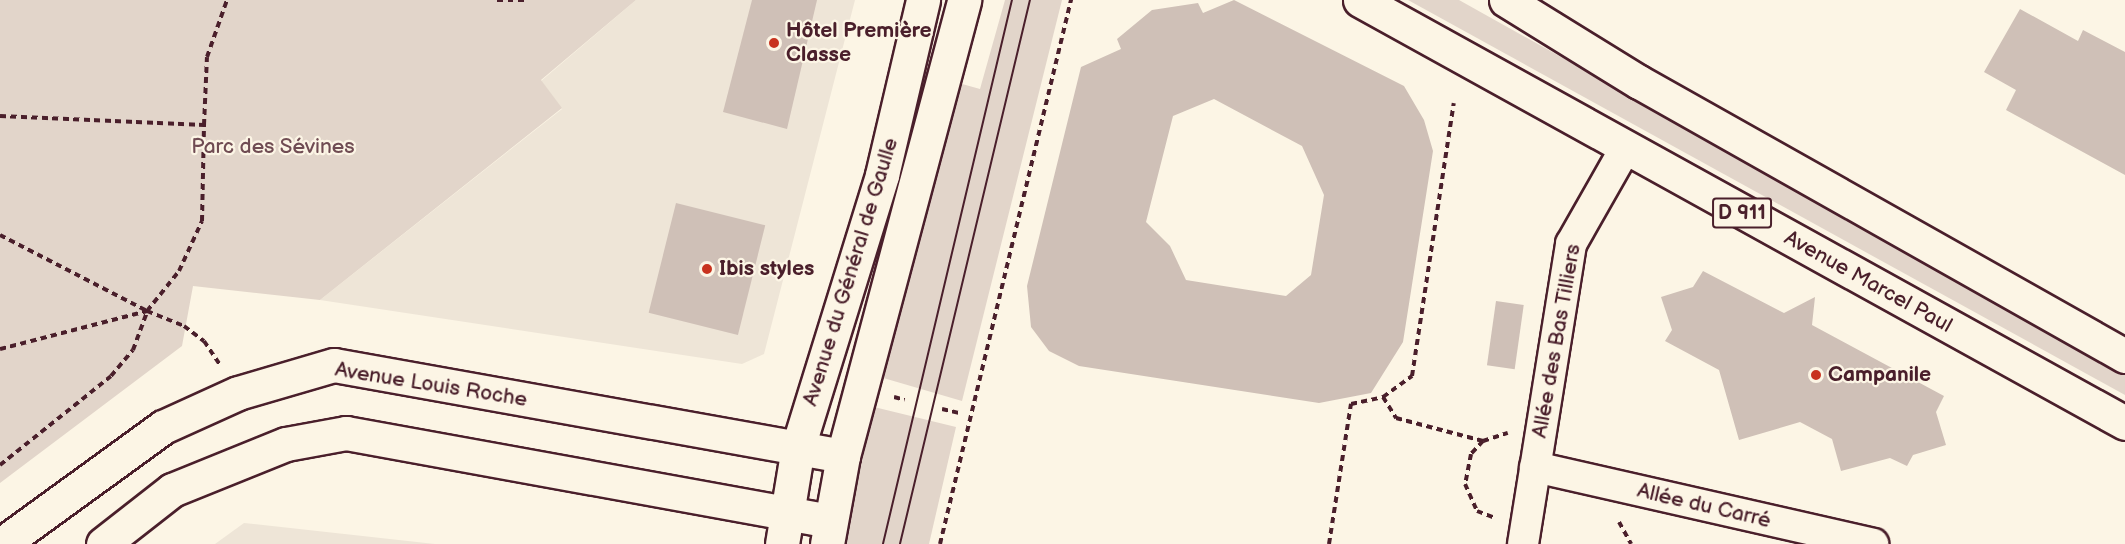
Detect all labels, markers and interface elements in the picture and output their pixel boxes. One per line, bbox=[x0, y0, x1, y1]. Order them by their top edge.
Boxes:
place label: Hôtel Première Classe bbox=[786, 18, 932, 68]
marker: Hôtel Première Classe bbox=[767, 36, 781, 50]
park label: Parc des Sévines bbox=[191, 134, 355, 160]
street label: Avenue du Général de Gaulle bbox=[798, 135, 904, 409]
road number: D 911 bbox=[1712, 196, 1772, 230]
street label: Avenue Marcel Paul bbox=[1780, 225, 1956, 339]
street label: Allée des Bas Tilliers bbox=[1527, 242, 1587, 440]
place label: Ibis styles bbox=[719, 256, 814, 282]
marker: Ibis styles bbox=[700, 262, 714, 276]
street label: Avenue Louis Roche bbox=[333, 357, 529, 413]
place label: Campanile bbox=[1828, 362, 1931, 388]
marker: Campanile bbox=[1809, 368, 1823, 382]
street label: Allée du Carré bbox=[1635, 478, 1773, 534]

